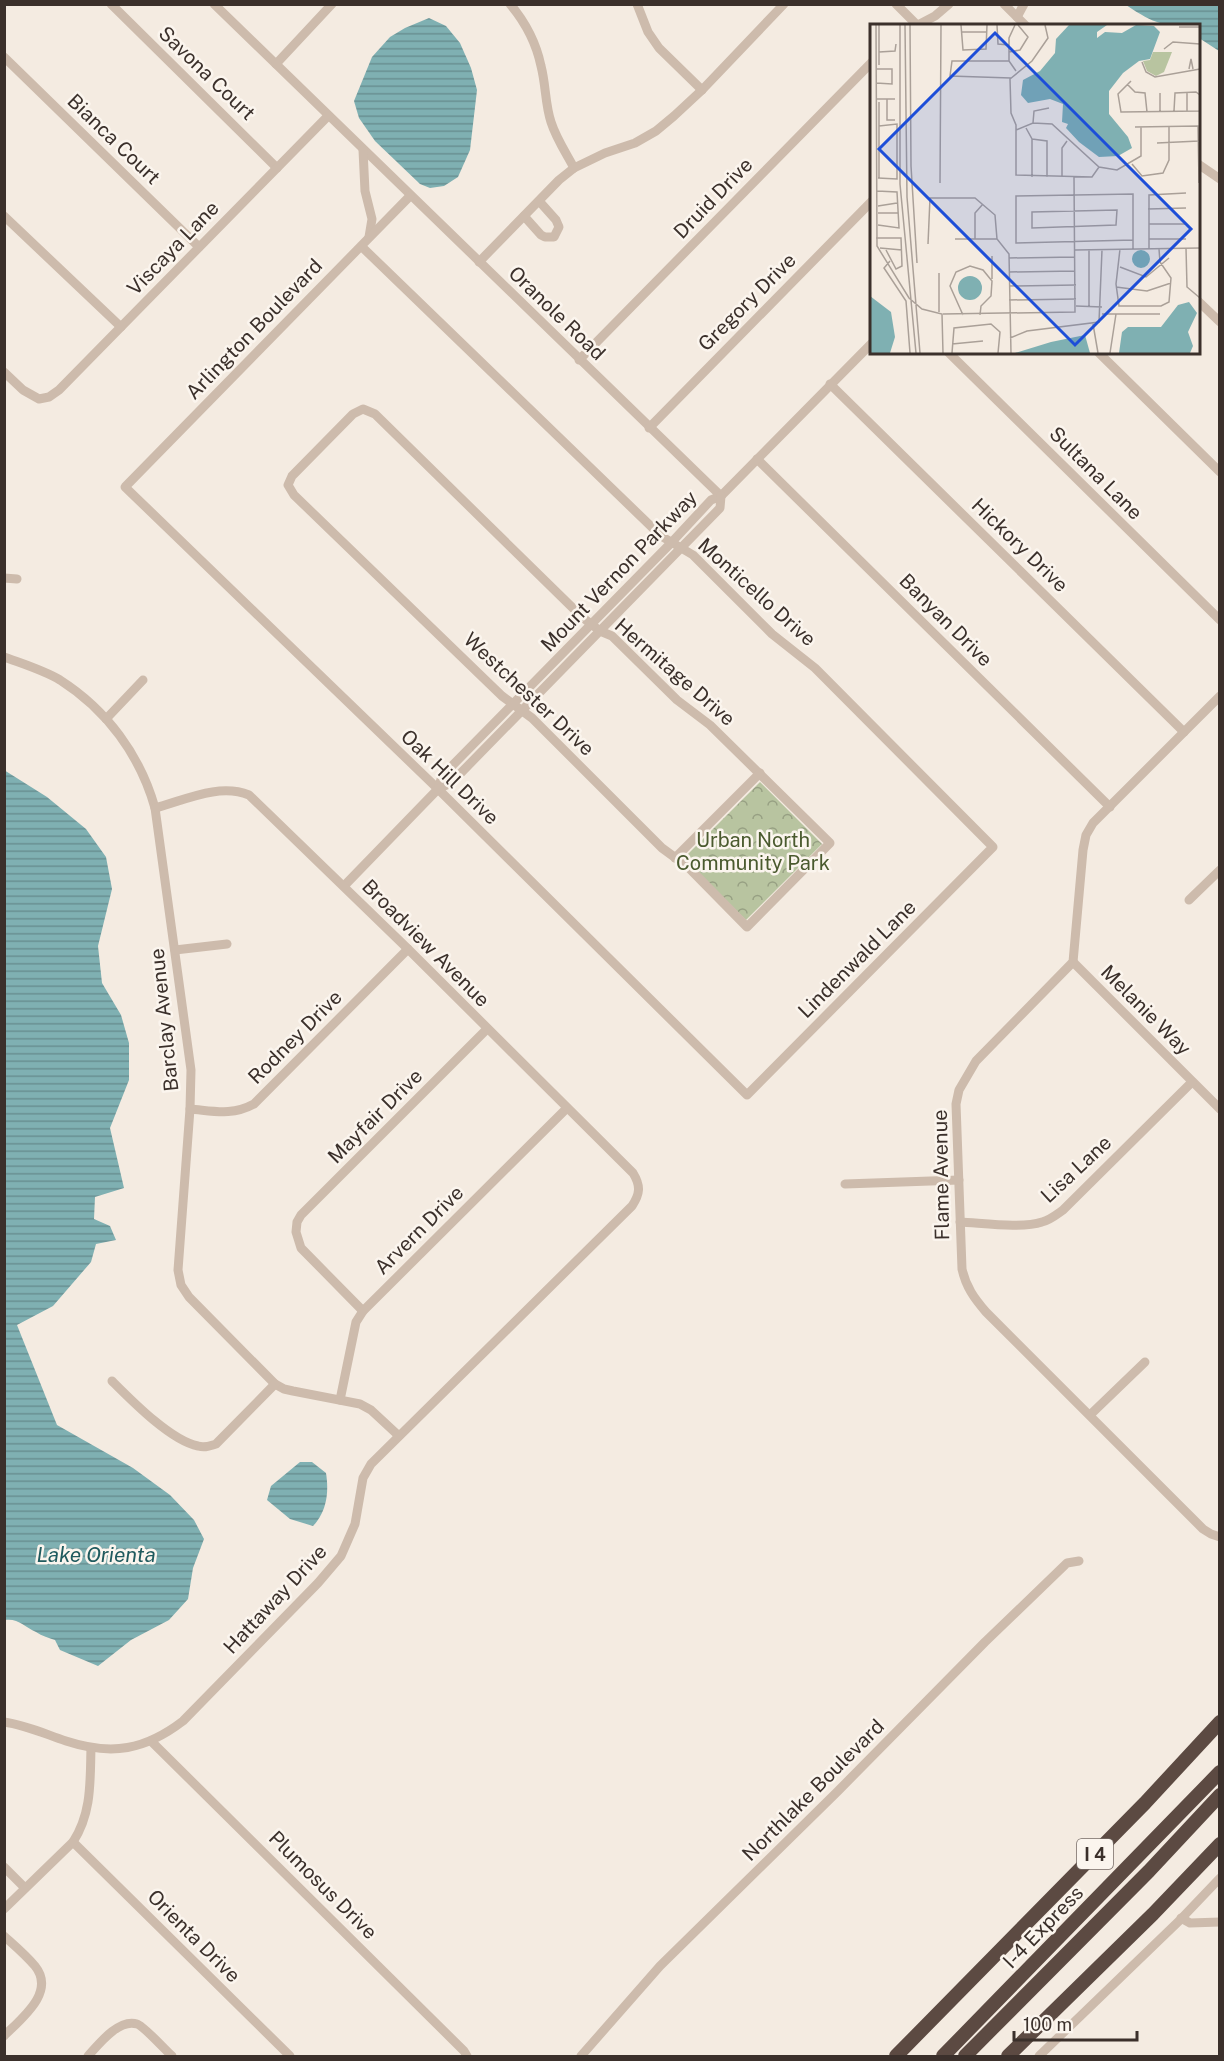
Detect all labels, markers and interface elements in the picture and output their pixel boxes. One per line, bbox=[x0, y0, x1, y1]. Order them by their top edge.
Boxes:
street label: Savona Court bbox=[154, 21, 260, 125]
inset map bbox=[870, 24, 1200, 354]
street label: Bianca Court bbox=[63, 89, 165, 189]
street label: Druid Drive bbox=[669, 153, 757, 243]
street label: Viscaya Lane bbox=[122, 196, 224, 300]
street label: Gregory Drive bbox=[693, 248, 801, 356]
street label: Arlington Boulevard bbox=[181, 254, 327, 404]
street label: Oranole Road bbox=[504, 261, 610, 365]
street label: Sultana Lane bbox=[1044, 421, 1148, 525]
street label: Mount Vernon Parkway bbox=[536, 485, 702, 656]
street label: Hickory Drive bbox=[967, 493, 1073, 597]
street label: Monticello Drive bbox=[693, 533, 821, 651]
street label: Banyan Drive bbox=[895, 569, 997, 671]
street label: Hermitage Drive bbox=[610, 613, 740, 731]
street label: Westchester Drive bbox=[459, 627, 599, 761]
street label: Oak Hill Drive bbox=[396, 724, 504, 830]
park label: Urban North Community Park bbox=[676, 828, 830, 875]
street label: Broadview Avenue bbox=[357, 874, 495, 1012]
street label: Lindenwald Lane bbox=[793, 895, 921, 1023]
street label: Barclay Avenue bbox=[145, 947, 183, 1093]
street label: Melanie Way bbox=[1096, 960, 1196, 1060]
street label: Rodney Drive bbox=[243, 985, 347, 1089]
street label: Mayfair Drive bbox=[323, 1064, 427, 1168]
street label: Flame Avenue bbox=[928, 1109, 954, 1241]
street label: Lisa Lane bbox=[1036, 1130, 1116, 1208]
street label: Arvern Drive bbox=[370, 1181, 468, 1279]
street label: Hattaway Drive bbox=[218, 1539, 332, 1659]
water label: Lake Orienta bbox=[36, 1542, 156, 1567]
street label: Northlake Boulevard bbox=[737, 1714, 889, 1866]
street label: Plumosus Drive bbox=[264, 1826, 382, 1944]
road number: I 4 bbox=[1077, 1839, 1113, 1869]
street label: I-4 Express bbox=[998, 1881, 1088, 1973]
street label: Orienta Drive bbox=[143, 1885, 245, 1987]
scale bar bbox=[1014, 2004, 1137, 2042]
text: 100 m bbox=[1023, 2014, 1072, 2035]

